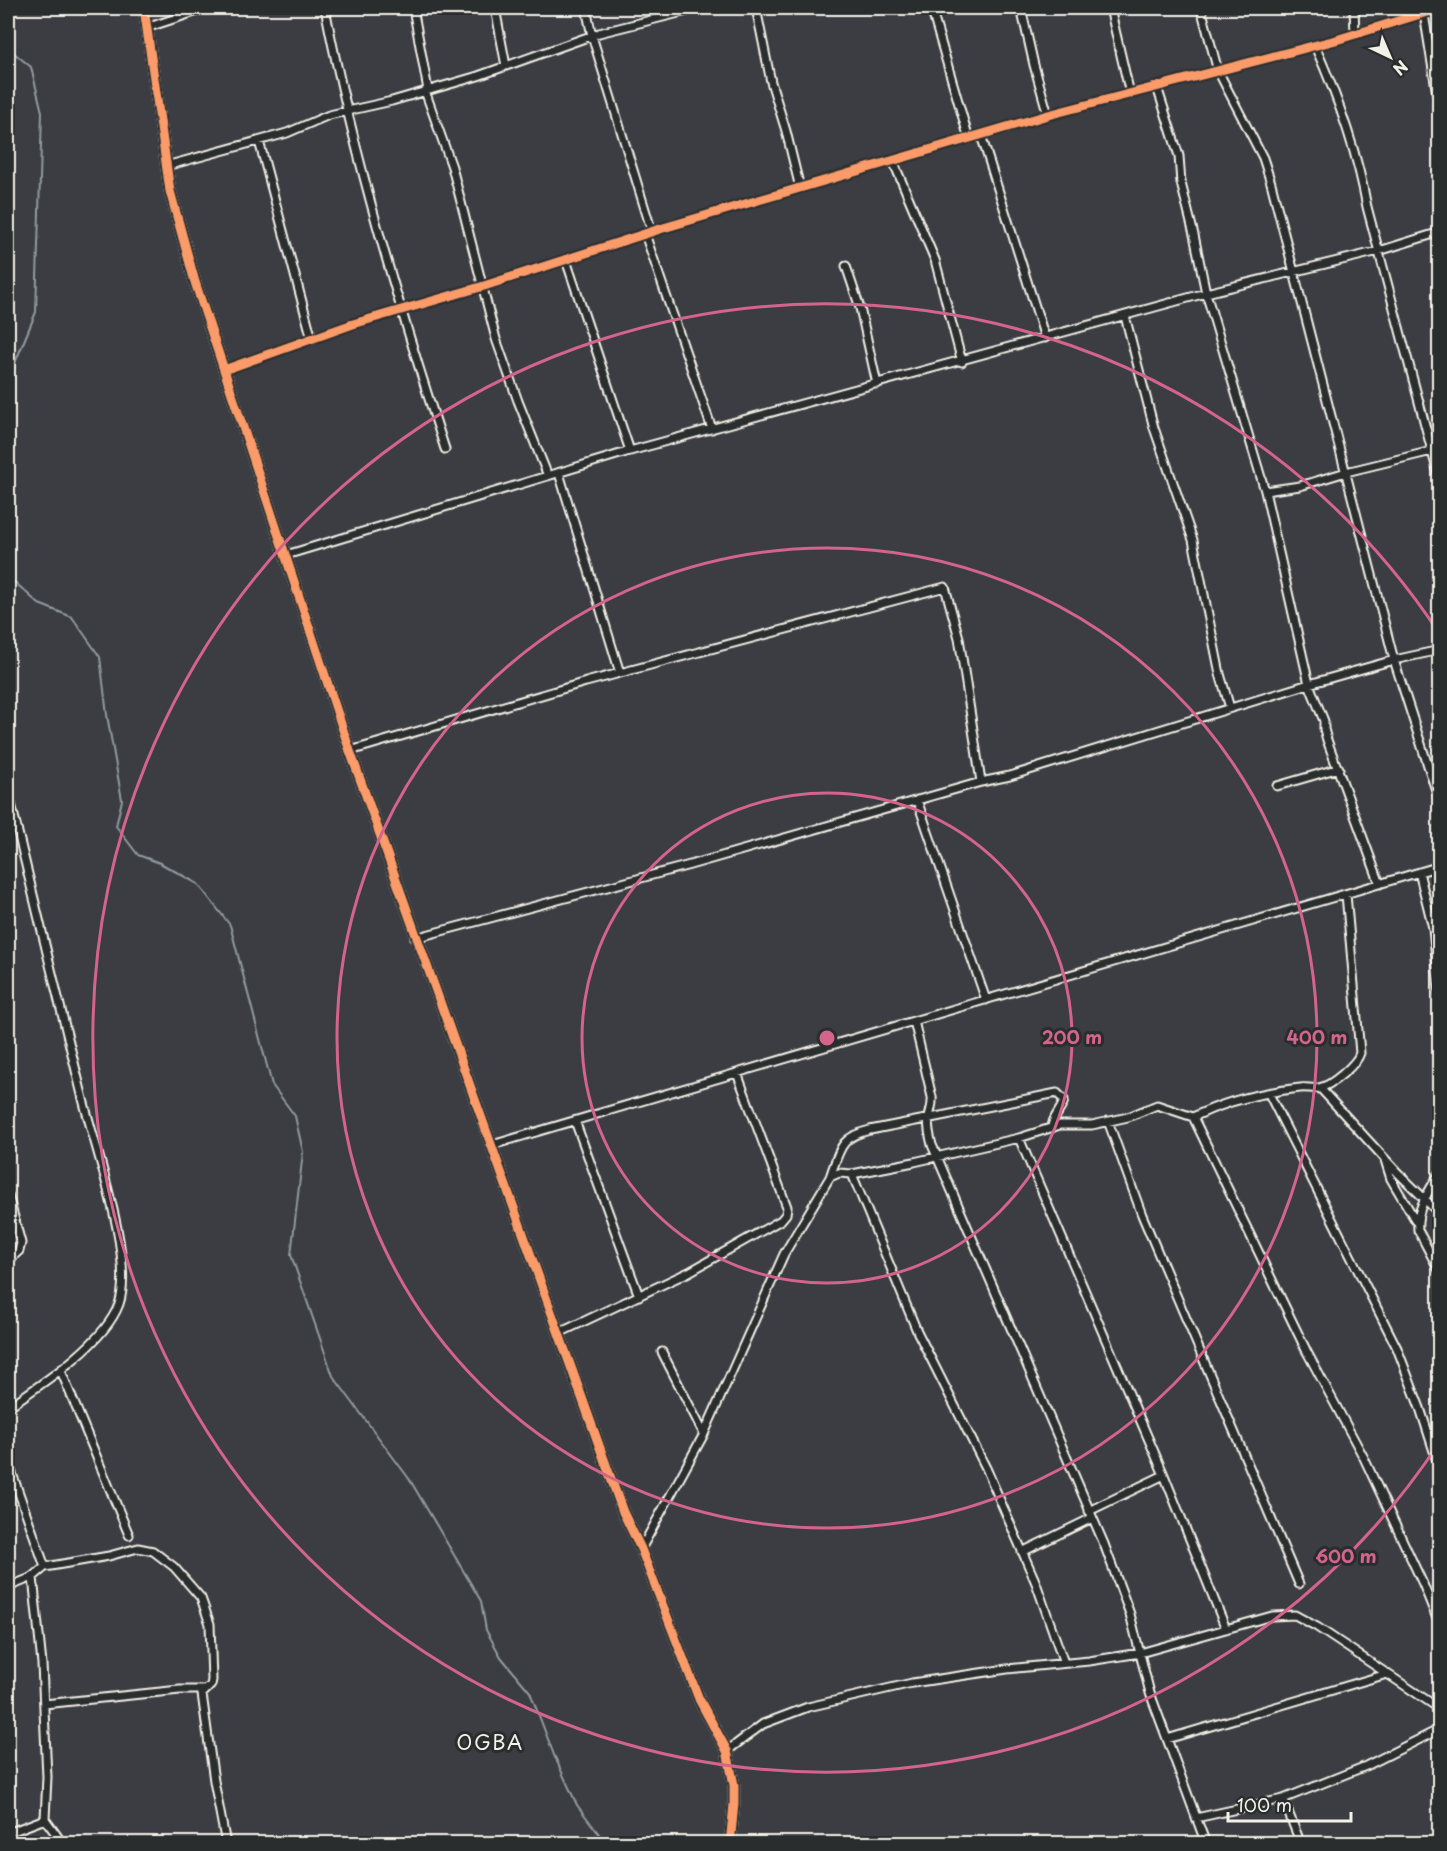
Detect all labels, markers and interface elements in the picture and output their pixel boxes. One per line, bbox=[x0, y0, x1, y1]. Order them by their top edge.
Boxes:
north arrow bbox=[1360, 27, 1420, 87]
text: N bbox=[1388, 55, 1414, 82]
text: 200 m bbox=[1042, 1023, 1102, 1050]
text: 400 m bbox=[1287, 1023, 1347, 1050]
centre of rings bbox=[817, 1028, 837, 1048]
text: 600 m bbox=[1315, 1542, 1377, 1569]
district label: OGBA bbox=[456, 1727, 524, 1757]
scale bar bbox=[1228, 1785, 1351, 1823]
text: 100 m bbox=[1237, 1791, 1292, 1818]

